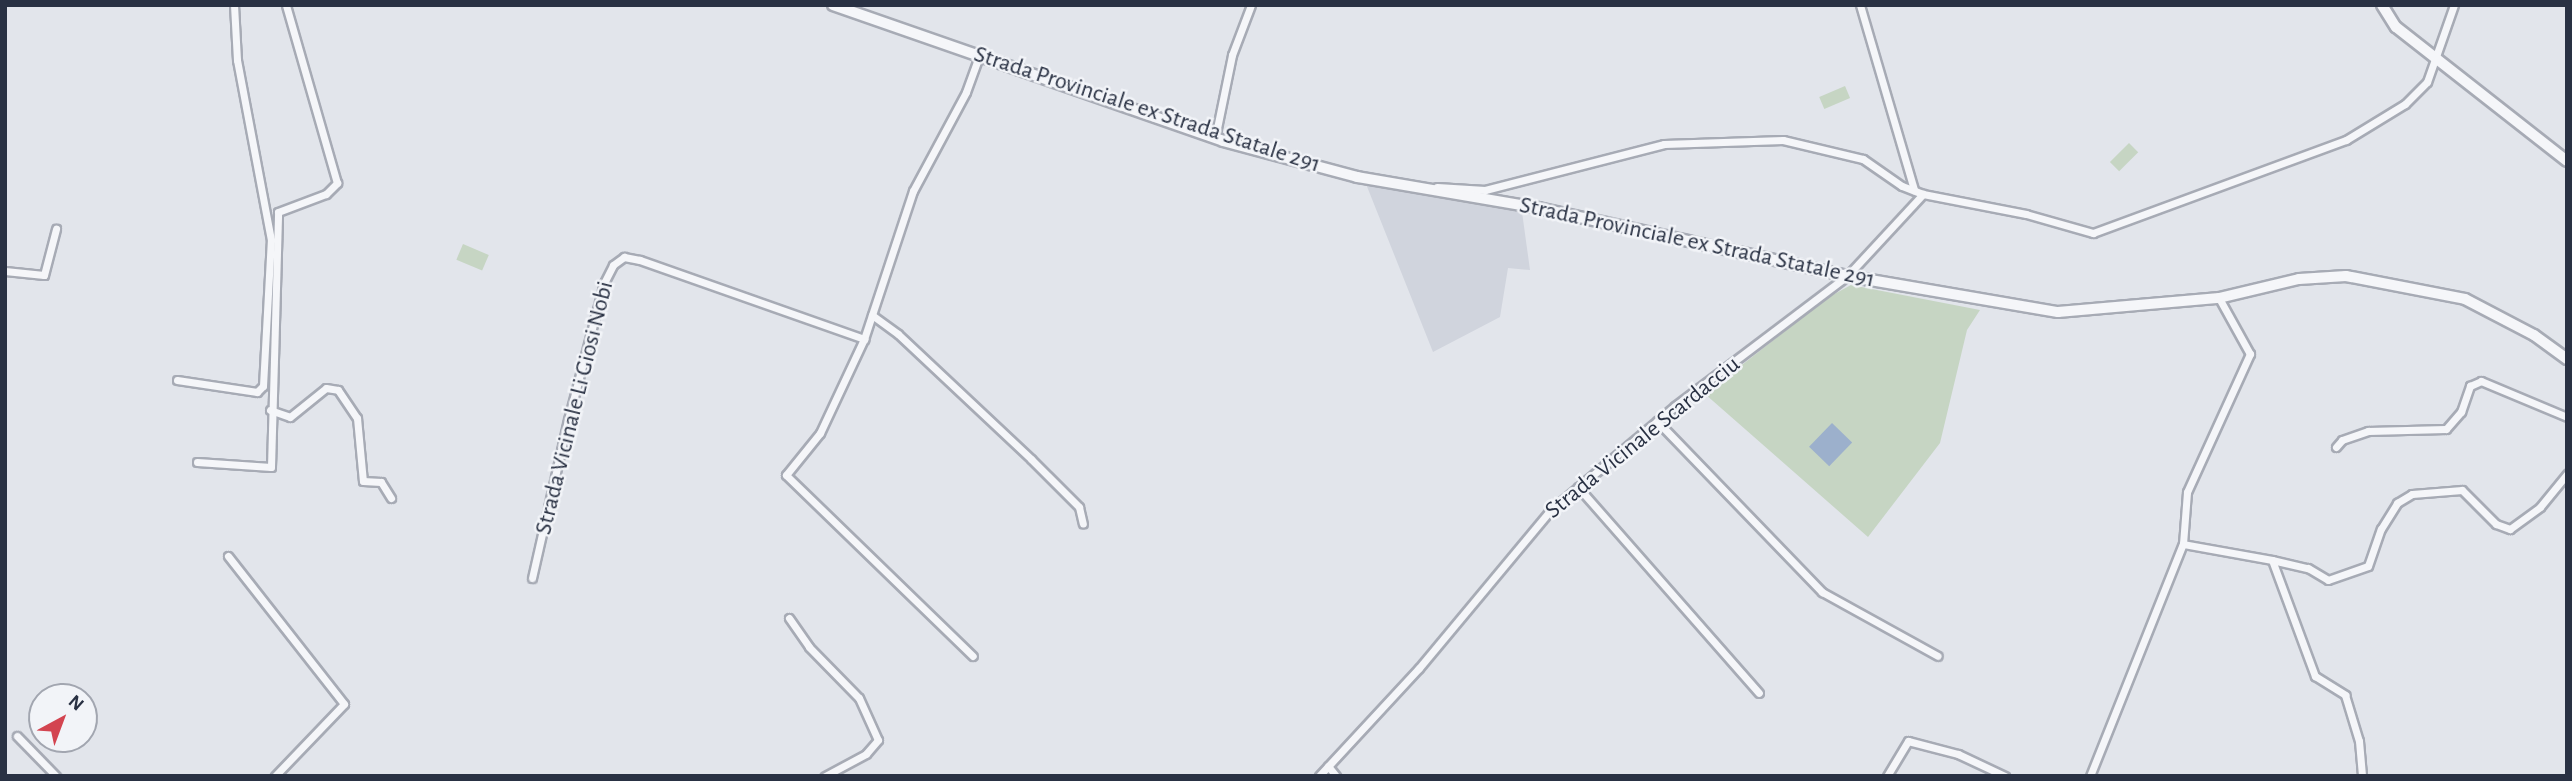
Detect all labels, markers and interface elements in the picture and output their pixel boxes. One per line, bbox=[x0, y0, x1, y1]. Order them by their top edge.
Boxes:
street label: Strada Provinciale ex Strada Statale 291 bbox=[970, 40, 1324, 180]
street label: Strada Provinciale ex Strada Statale 291 bbox=[1517, 191, 1877, 295]
street label: Strada Vicinale Li Giosi Nobi bbox=[530, 278, 620, 538]
street label: Strada Vicinale Scardacciu bbox=[1540, 351, 1746, 525]
north arrow bbox=[28, 683, 98, 753]
text: N bbox=[65, 692, 87, 715]

